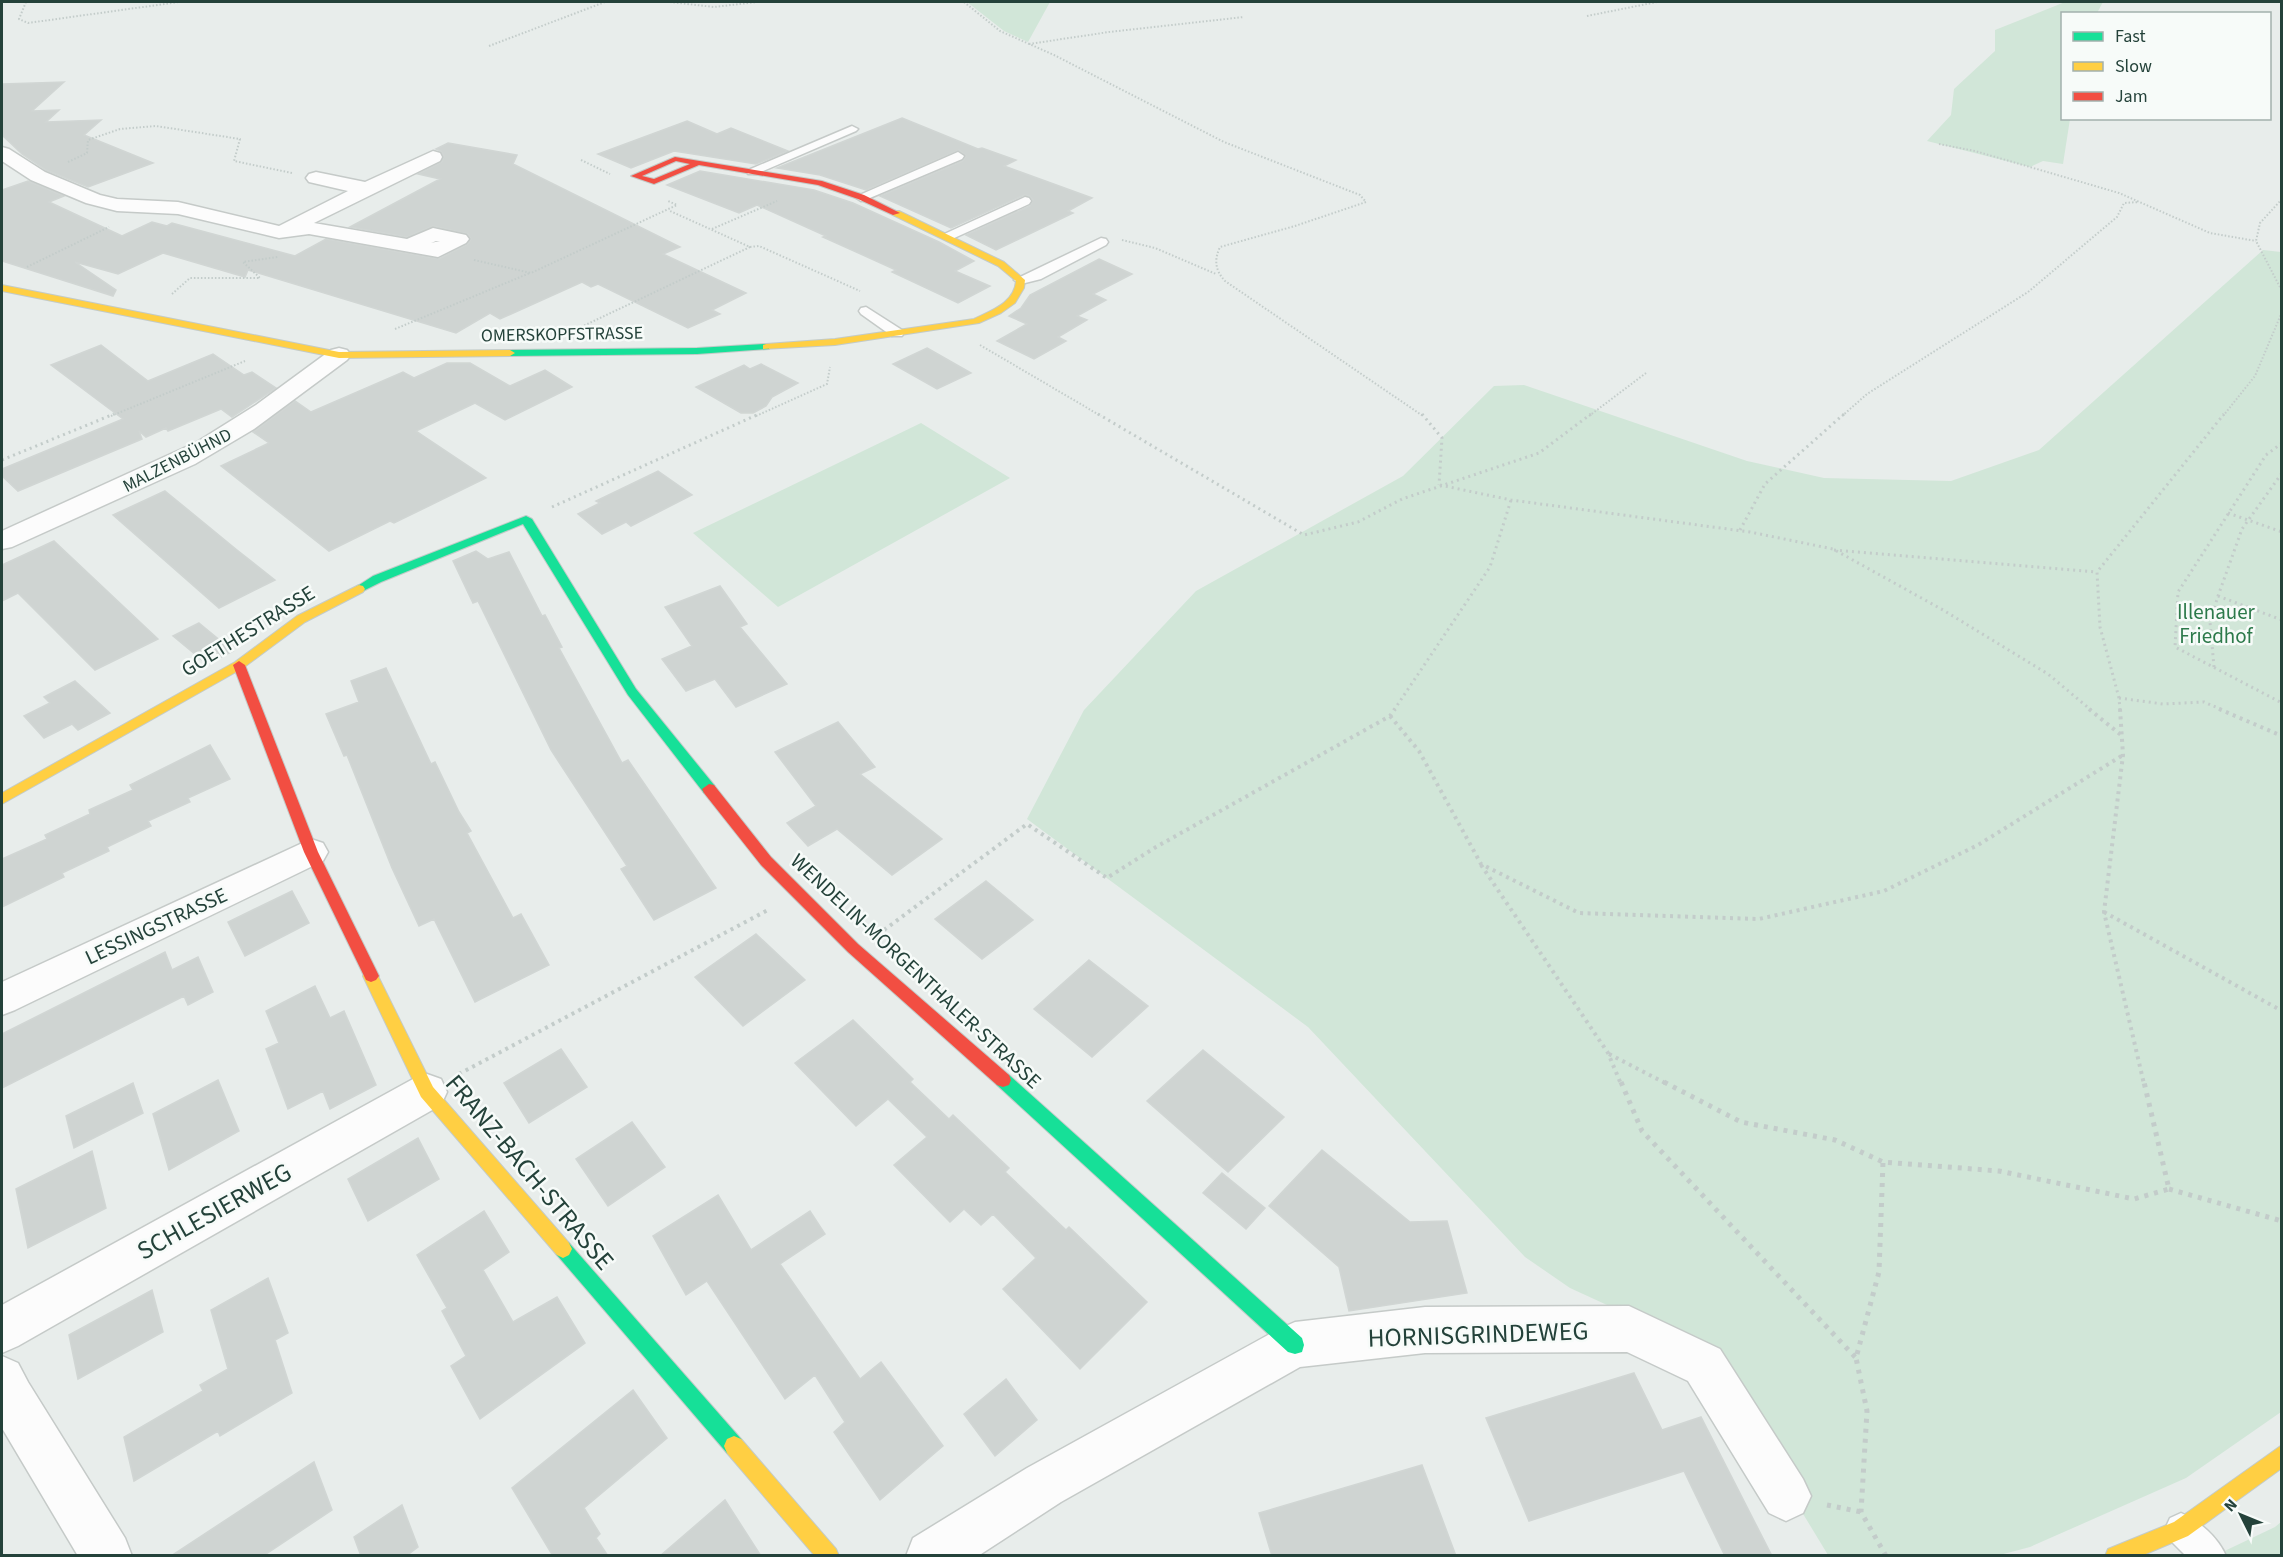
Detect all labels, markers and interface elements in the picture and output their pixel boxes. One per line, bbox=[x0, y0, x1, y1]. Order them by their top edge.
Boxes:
legend bbox=[2061, 12, 2271, 120]
text: Fast bbox=[2115, 24, 2146, 49]
text: Slow bbox=[2115, 54, 2152, 79]
text: Jam bbox=[2115, 84, 2148, 109]
street label: OMERSKOPFSTRASSE bbox=[481, 321, 643, 348]
street label: MALZENBÜHND bbox=[118, 422, 236, 499]
street label: GOETHESTRASSE bbox=[175, 578, 321, 684]
park label: Illenauer Friedhof bbox=[2177, 597, 2256, 651]
street label: WENDELIN-MORGENTHALER-STRASSE bbox=[784, 846, 1048, 1096]
street label: LESSINGSTRASSE bbox=[80, 880, 232, 972]
street label: FRANZ-BACH-STRASSE bbox=[437, 1066, 623, 1278]
street label: SCHLESIERWEG bbox=[130, 1154, 298, 1269]
street label: HORNISGRINDEWEG bbox=[1367, 1312, 1589, 1357]
north arrow bbox=[2211, 1485, 2271, 1545]
text: N bbox=[2219, 1494, 2242, 1517]

